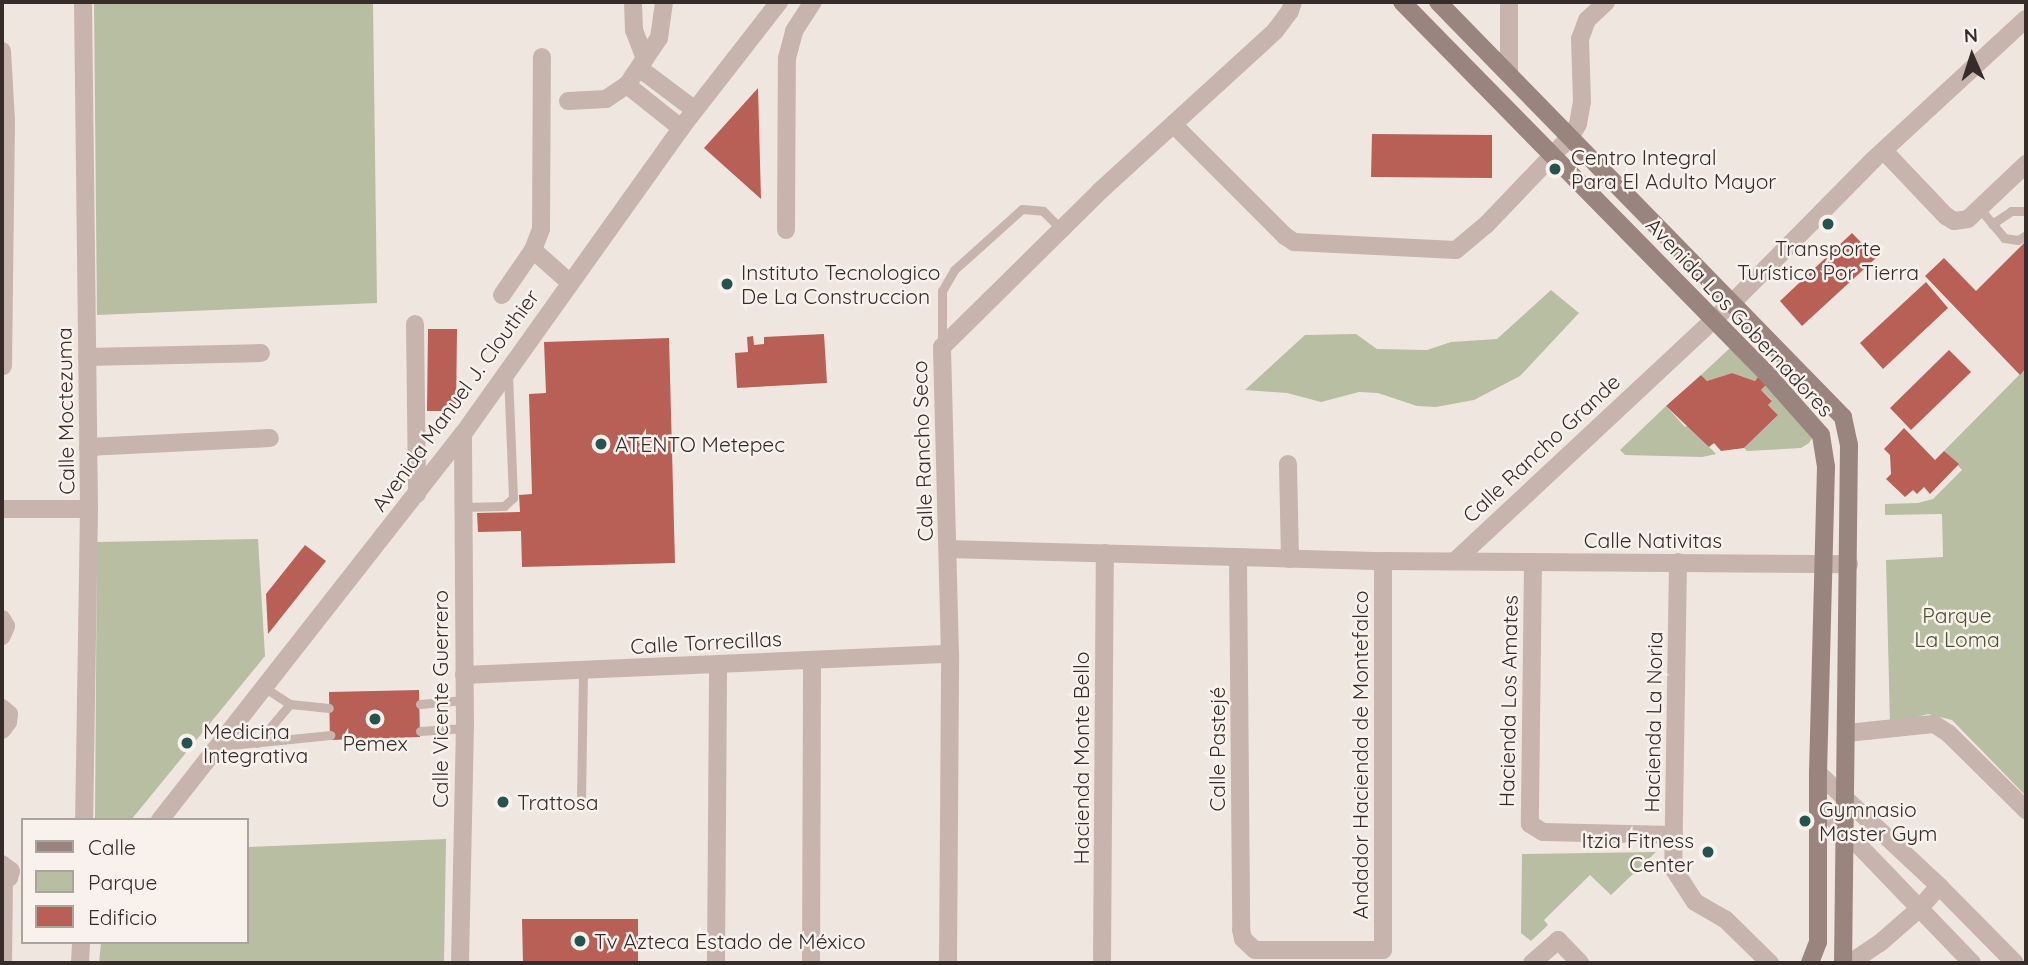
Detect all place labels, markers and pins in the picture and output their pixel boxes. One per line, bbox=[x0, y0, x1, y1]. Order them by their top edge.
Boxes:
place label: Centro Integral Para El Adulto Mayor bbox=[1571, 144, 1776, 194]
marker: Centro Integral Para El Adulto Mayor bbox=[1545, 159, 1565, 179]
marker: Transporte Turístico Por Tierra bbox=[1820, 216, 1836, 232]
place label: Transporte Turístico Por Tierra bbox=[1737, 235, 1919, 285]
place label: Instituto Tecnologico De La Construccion bbox=[741, 259, 941, 309]
marker: Instituto Tecnologico De La Construccion bbox=[719, 276, 735, 292]
place label: ATENTO Metepec bbox=[615, 431, 785, 457]
marker: ATENTO Metepec bbox=[593, 436, 609, 452]
marker: Pemex bbox=[367, 711, 383, 727]
place label: Medicina Integrativa bbox=[203, 718, 308, 768]
place label: Pemex bbox=[342, 730, 408, 756]
marker: Medicina Integrativa bbox=[177, 733, 197, 753]
place label: Trattosa bbox=[517, 789, 599, 815]
marker: Trattosa bbox=[495, 794, 511, 810]
place label: Gymnasio Master Gym bbox=[1819, 796, 1937, 846]
marker: Gymnasio Master Gym bbox=[1797, 813, 1813, 829]
place label: Itzia Fitness Center bbox=[1581, 827, 1694, 877]
marker: Itzia Fitness Center bbox=[1700, 844, 1716, 860]
place label: Tv Azteca Estado de México bbox=[594, 928, 866, 954]
marker: Tv Azteca Estado de México bbox=[572, 933, 588, 949]

